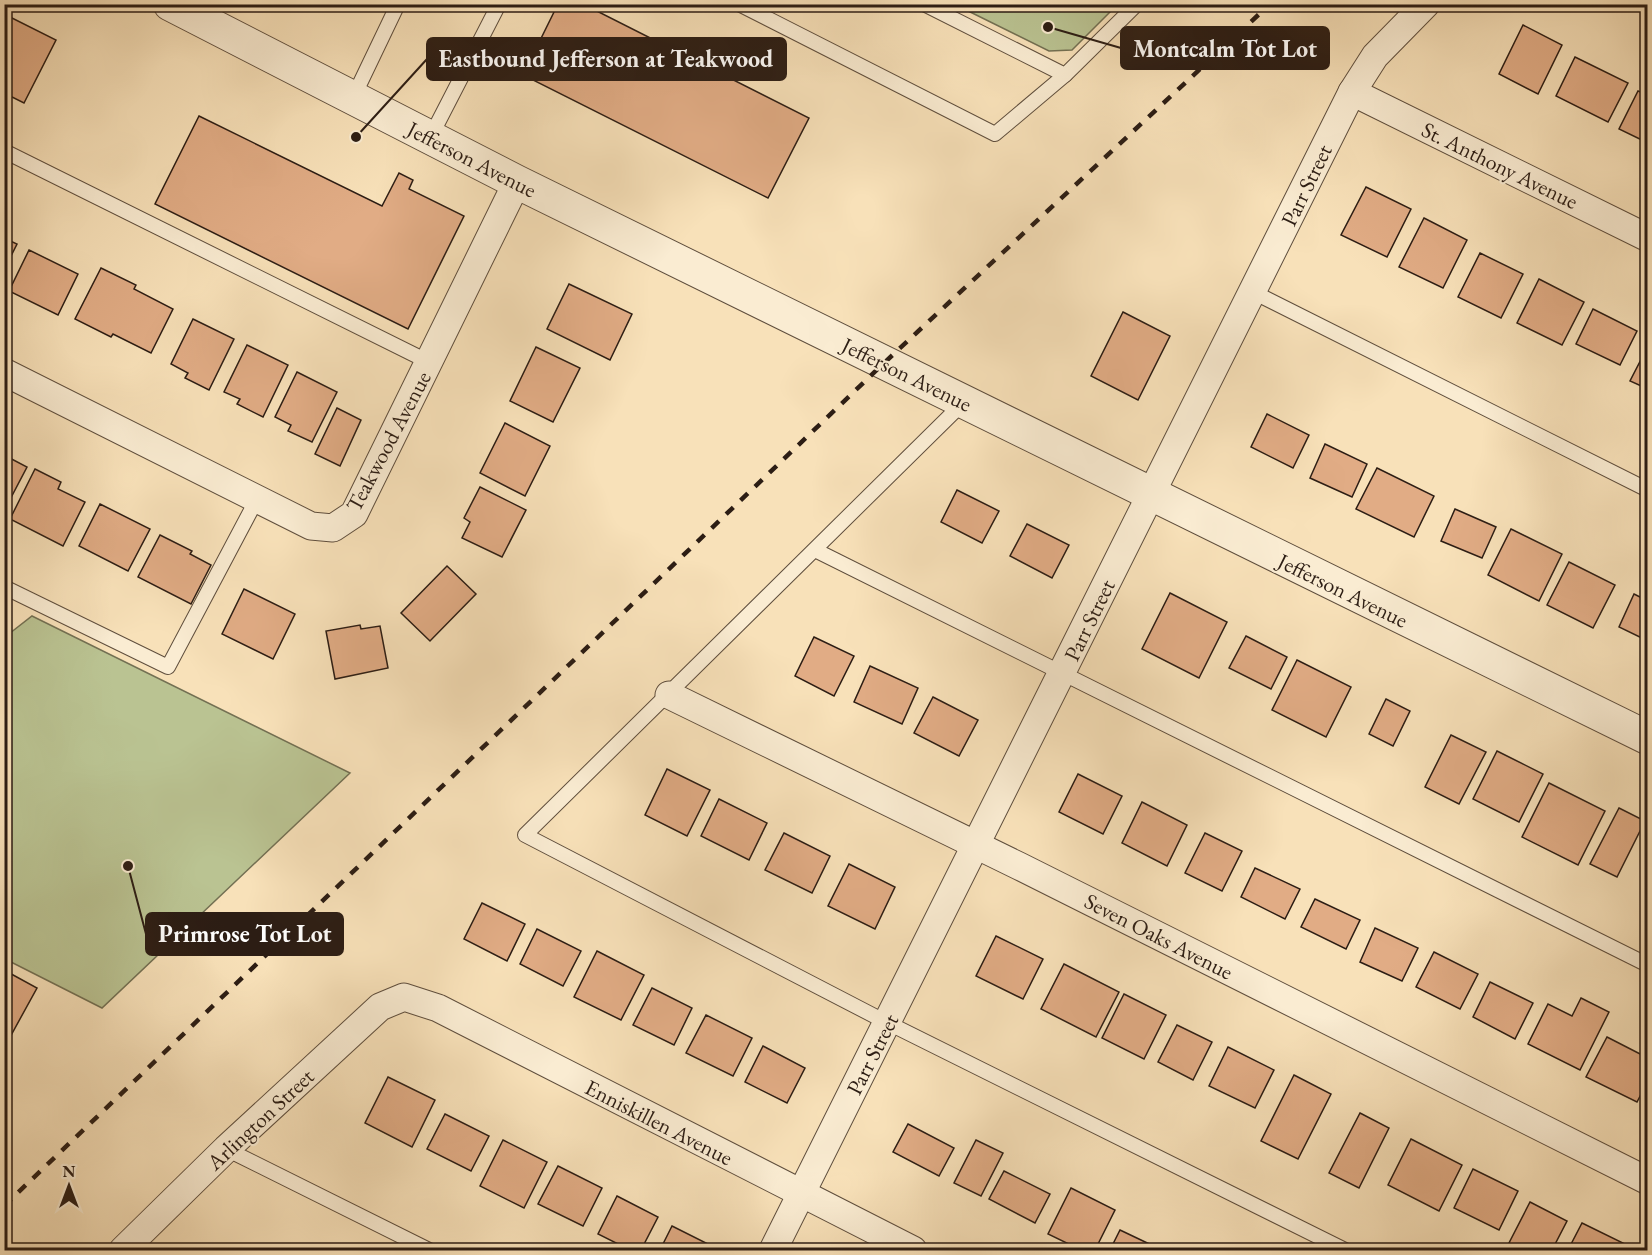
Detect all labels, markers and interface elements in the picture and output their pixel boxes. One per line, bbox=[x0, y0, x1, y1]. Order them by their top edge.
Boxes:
callout: Montcalm Tot Lot bbox=[1121, 27, 1329, 69]
text: Montcalm Tot Lot bbox=[1133, 33, 1317, 64]
callout: Eastbound Jefferson at Teakwood bbox=[427, 38, 786, 80]
text: Eastbound Jefferson at Teakwood bbox=[439, 43, 774, 74]
street label: Jefferson Avenue bbox=[400, 114, 542, 205]
street label: St. Anthony Avenue bbox=[1417, 115, 1583, 216]
street label: Parr Street bbox=[1274, 140, 1339, 231]
street label: Jefferson Avenue bbox=[835, 330, 977, 419]
street label: Teakwood Avenue bbox=[339, 366, 438, 517]
street label: Jefferson Avenue bbox=[1271, 546, 1413, 635]
street label: Parr Street bbox=[1057, 575, 1122, 666]
street label: Seven Oaks Avenue bbox=[1080, 887, 1238, 987]
callout: Primrose Tot Lot bbox=[146, 913, 343, 955]
text: Primrose Tot Lot bbox=[158, 918, 332, 949]
street label: Parr Street bbox=[840, 1009, 905, 1100]
street label: Arlington Street bbox=[200, 1062, 320, 1177]
street label: Enniskillen Avenue bbox=[580, 1073, 738, 1172]
north arrow bbox=[39, 1156, 99, 1216]
text: N bbox=[63, 1161, 76, 1182]

